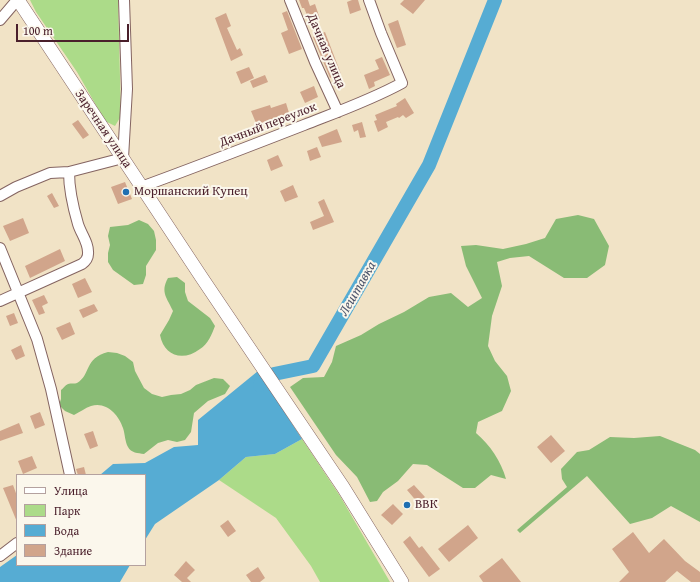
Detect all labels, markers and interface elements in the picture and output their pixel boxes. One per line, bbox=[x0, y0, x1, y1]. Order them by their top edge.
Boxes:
street label: Дачная улица bbox=[303, 11, 349, 91]
scale bar bbox=[18, 16, 131, 42]
text: 100 m bbox=[23, 22, 53, 39]
street label: Заречная улица bbox=[71, 87, 135, 171]
street label: Дачный переулок bbox=[217, 99, 319, 151]
place label: Моршанский Купец bbox=[134, 184, 248, 200]
marker: Моршанский Купец bbox=[121, 187, 131, 197]
water label: Лештавка bbox=[336, 259, 380, 319]
legend bbox=[16, 474, 146, 566]
text: Улица bbox=[54, 482, 88, 499]
place label: ВВК bbox=[415, 497, 438, 513]
marker: ВВК bbox=[402, 500, 412, 510]
text: Парк bbox=[54, 502, 80, 519]
text: Вода bbox=[54, 522, 79, 539]
text: Здание bbox=[54, 542, 92, 559]

